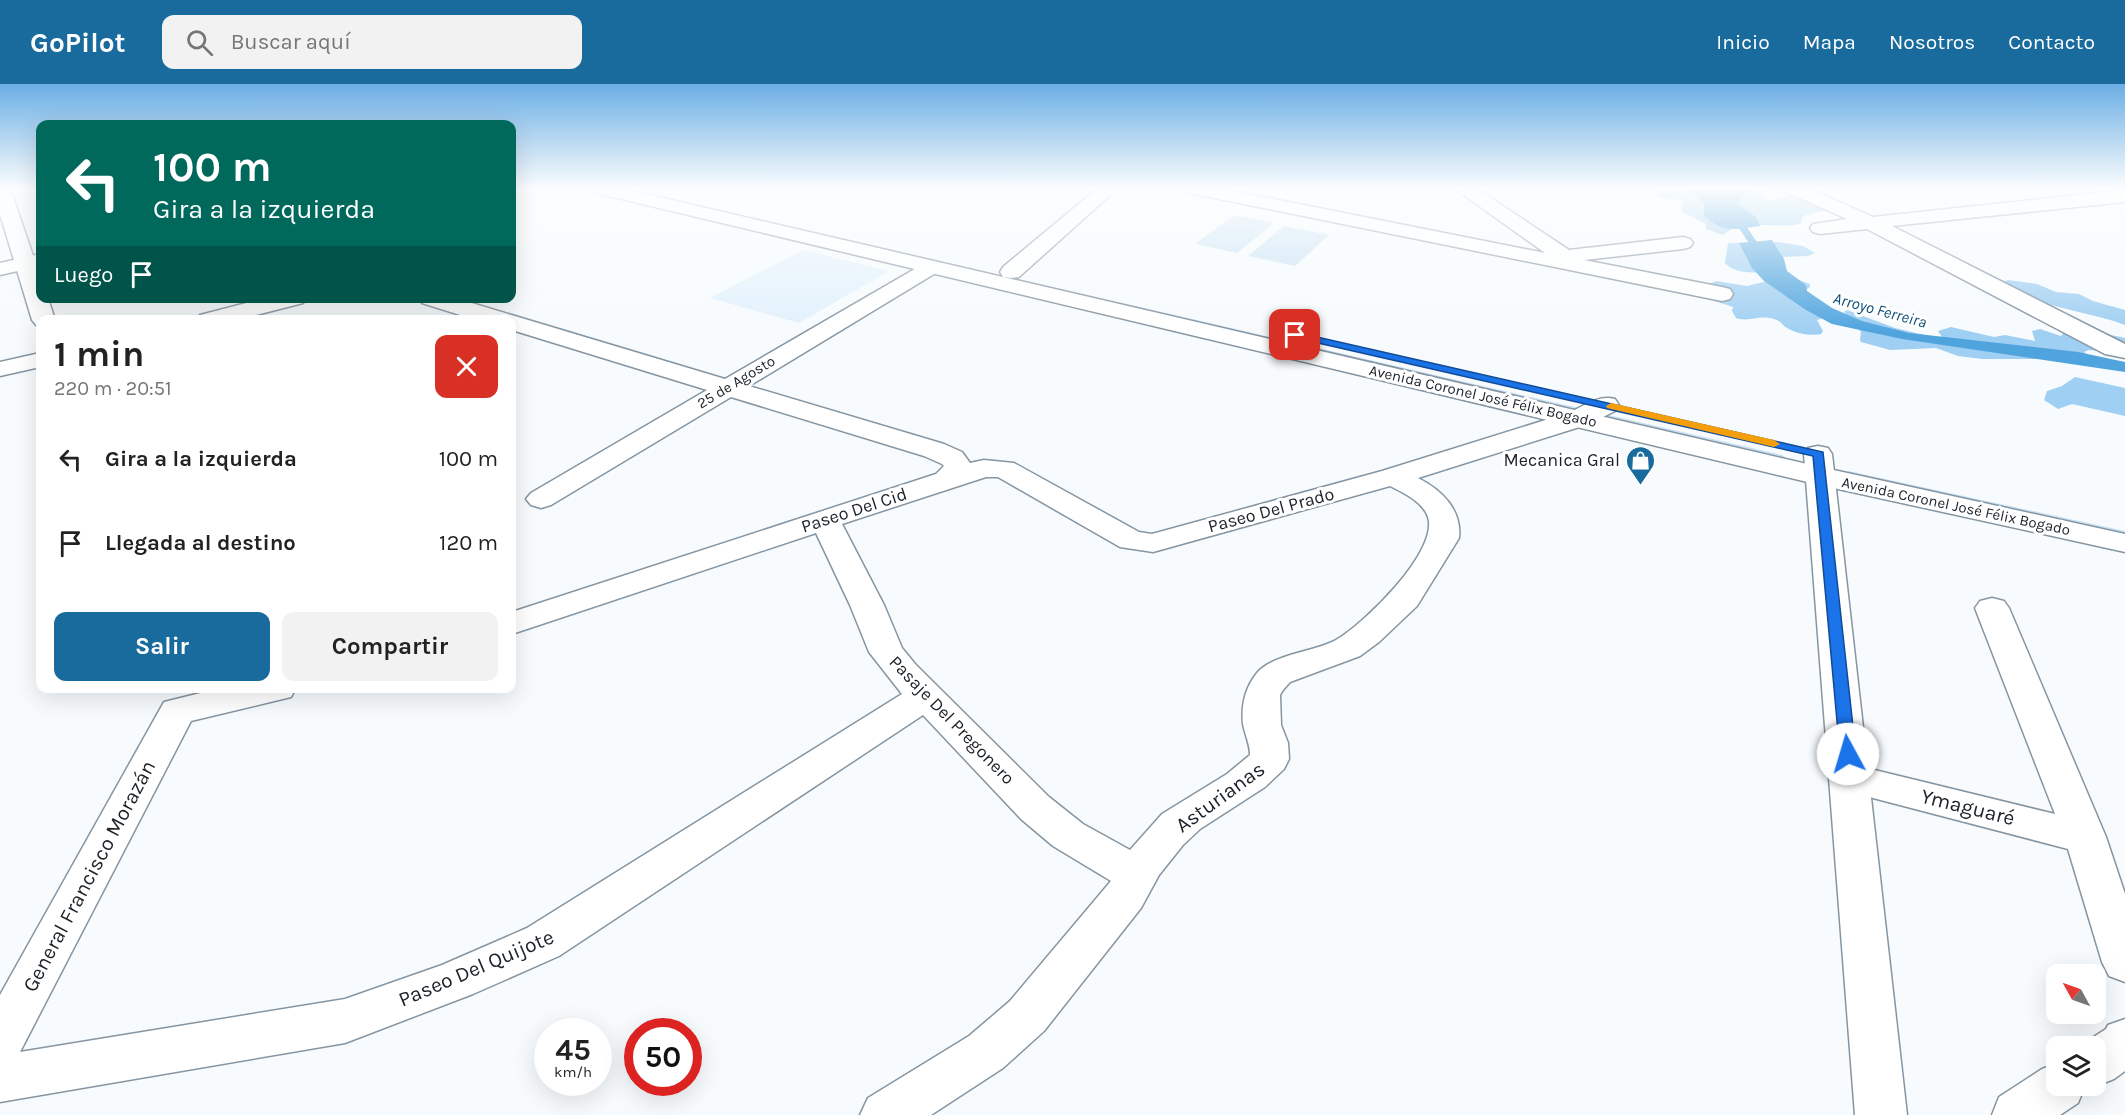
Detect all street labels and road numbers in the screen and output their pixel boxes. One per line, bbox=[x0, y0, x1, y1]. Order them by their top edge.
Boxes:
street label: 25 de Agosto bbox=[694, 352, 778, 412]
street label: Avenida Coronel José Félix Bogado bbox=[1367, 361, 1599, 431]
street label: Avenida Coronel José Félix Bogado bbox=[1840, 473, 2072, 539]
street label: Paseo Del Cid bbox=[798, 483, 910, 537]
street label: Paseo Del Prado bbox=[1205, 483, 1337, 537]
street label: Pasaje Del Pregonero bbox=[885, 651, 1019, 789]
street label: General Francisco Morazán bbox=[18, 756, 160, 996]
street label: Asturianas bbox=[1171, 757, 1269, 837]
street label: Ymaguaré bbox=[1919, 784, 2017, 830]
street label: Paseo Del Quijote bbox=[395, 924, 557, 1012]

